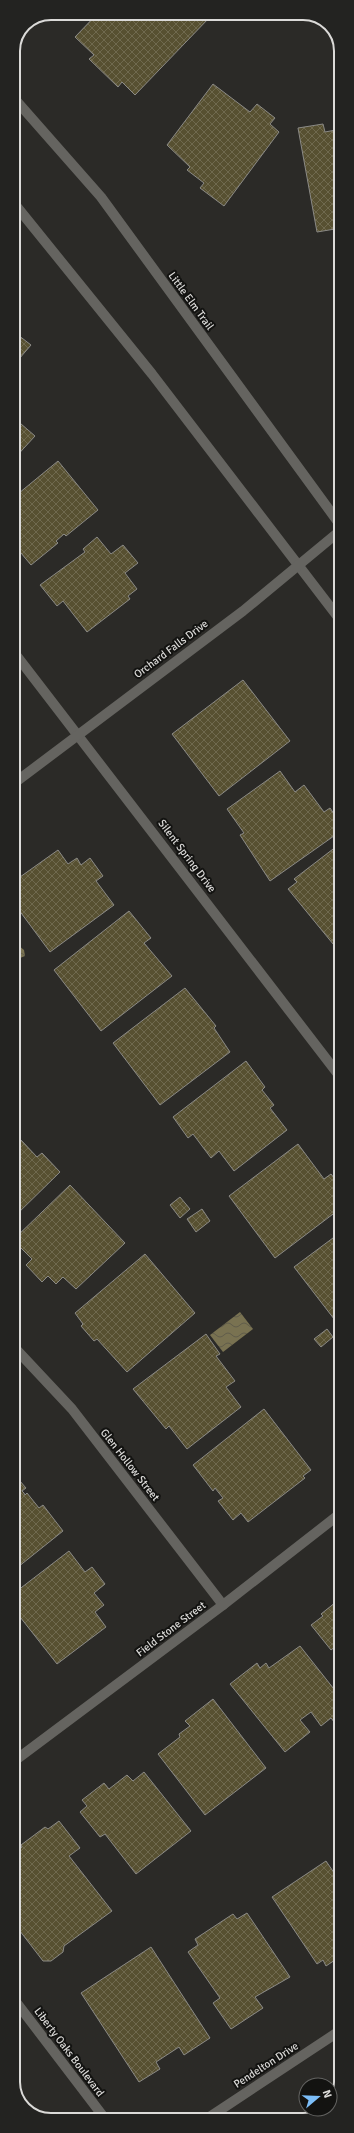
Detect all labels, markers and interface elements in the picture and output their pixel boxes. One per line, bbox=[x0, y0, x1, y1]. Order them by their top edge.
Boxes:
street label: Little Elm Trail bbox=[166, 269, 216, 333]
street label: Orchard Falls Drive bbox=[131, 617, 211, 681]
street label: Silent Spring Drive bbox=[155, 817, 219, 895]
street label: Glen Hollow Street bbox=[98, 1426, 162, 1504]
street label: Field Stone Street bbox=[134, 1599, 208, 1659]
street label: Liberty Oaks Boulevard bbox=[31, 2005, 107, 2099]
street label: Pendelton Drive bbox=[231, 2039, 301, 2091]
north arrow bbox=[298, 2077, 338, 2117]
text: N bbox=[320, 2088, 334, 2100]

